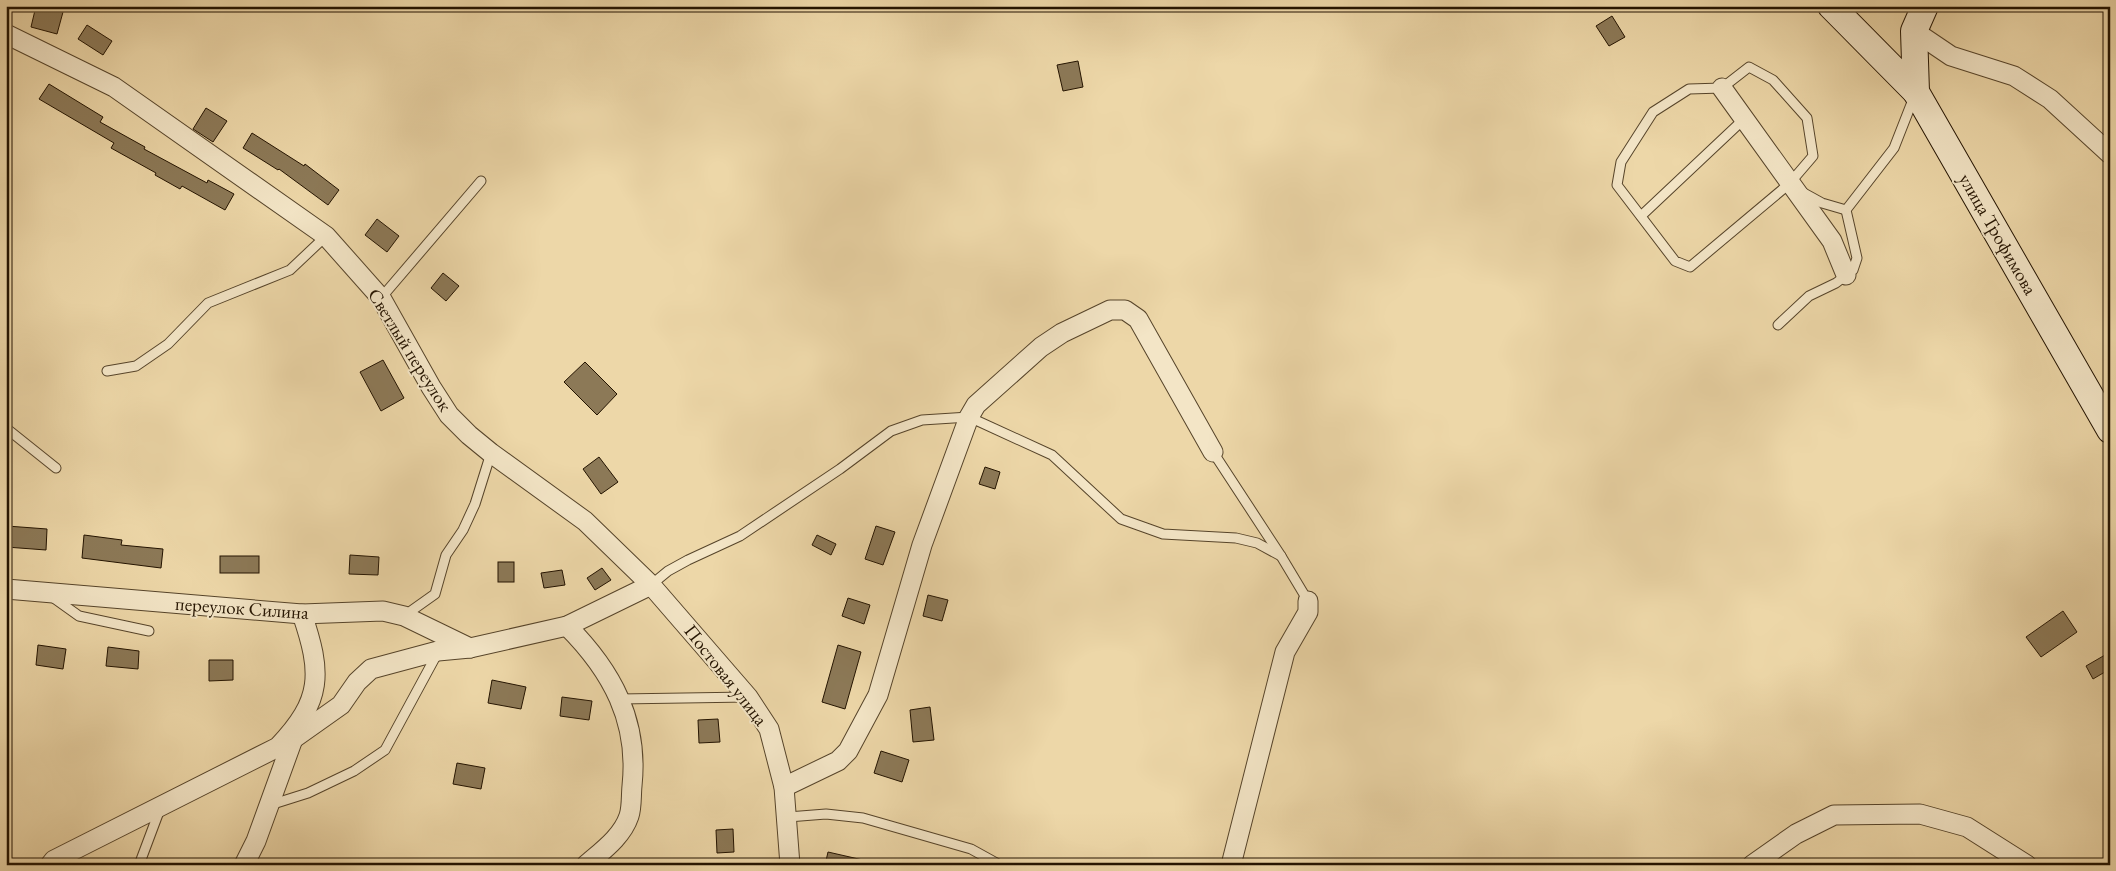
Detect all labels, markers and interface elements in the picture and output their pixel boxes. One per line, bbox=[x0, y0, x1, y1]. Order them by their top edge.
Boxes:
street label: улица Трофимова bbox=[1953, 169, 2043, 300]
street label: Светлый переулок bbox=[362, 284, 458, 416]
street label: переулок Силина bbox=[174, 591, 310, 625]
street label: Постовая улица bbox=[678, 619, 774, 731]

